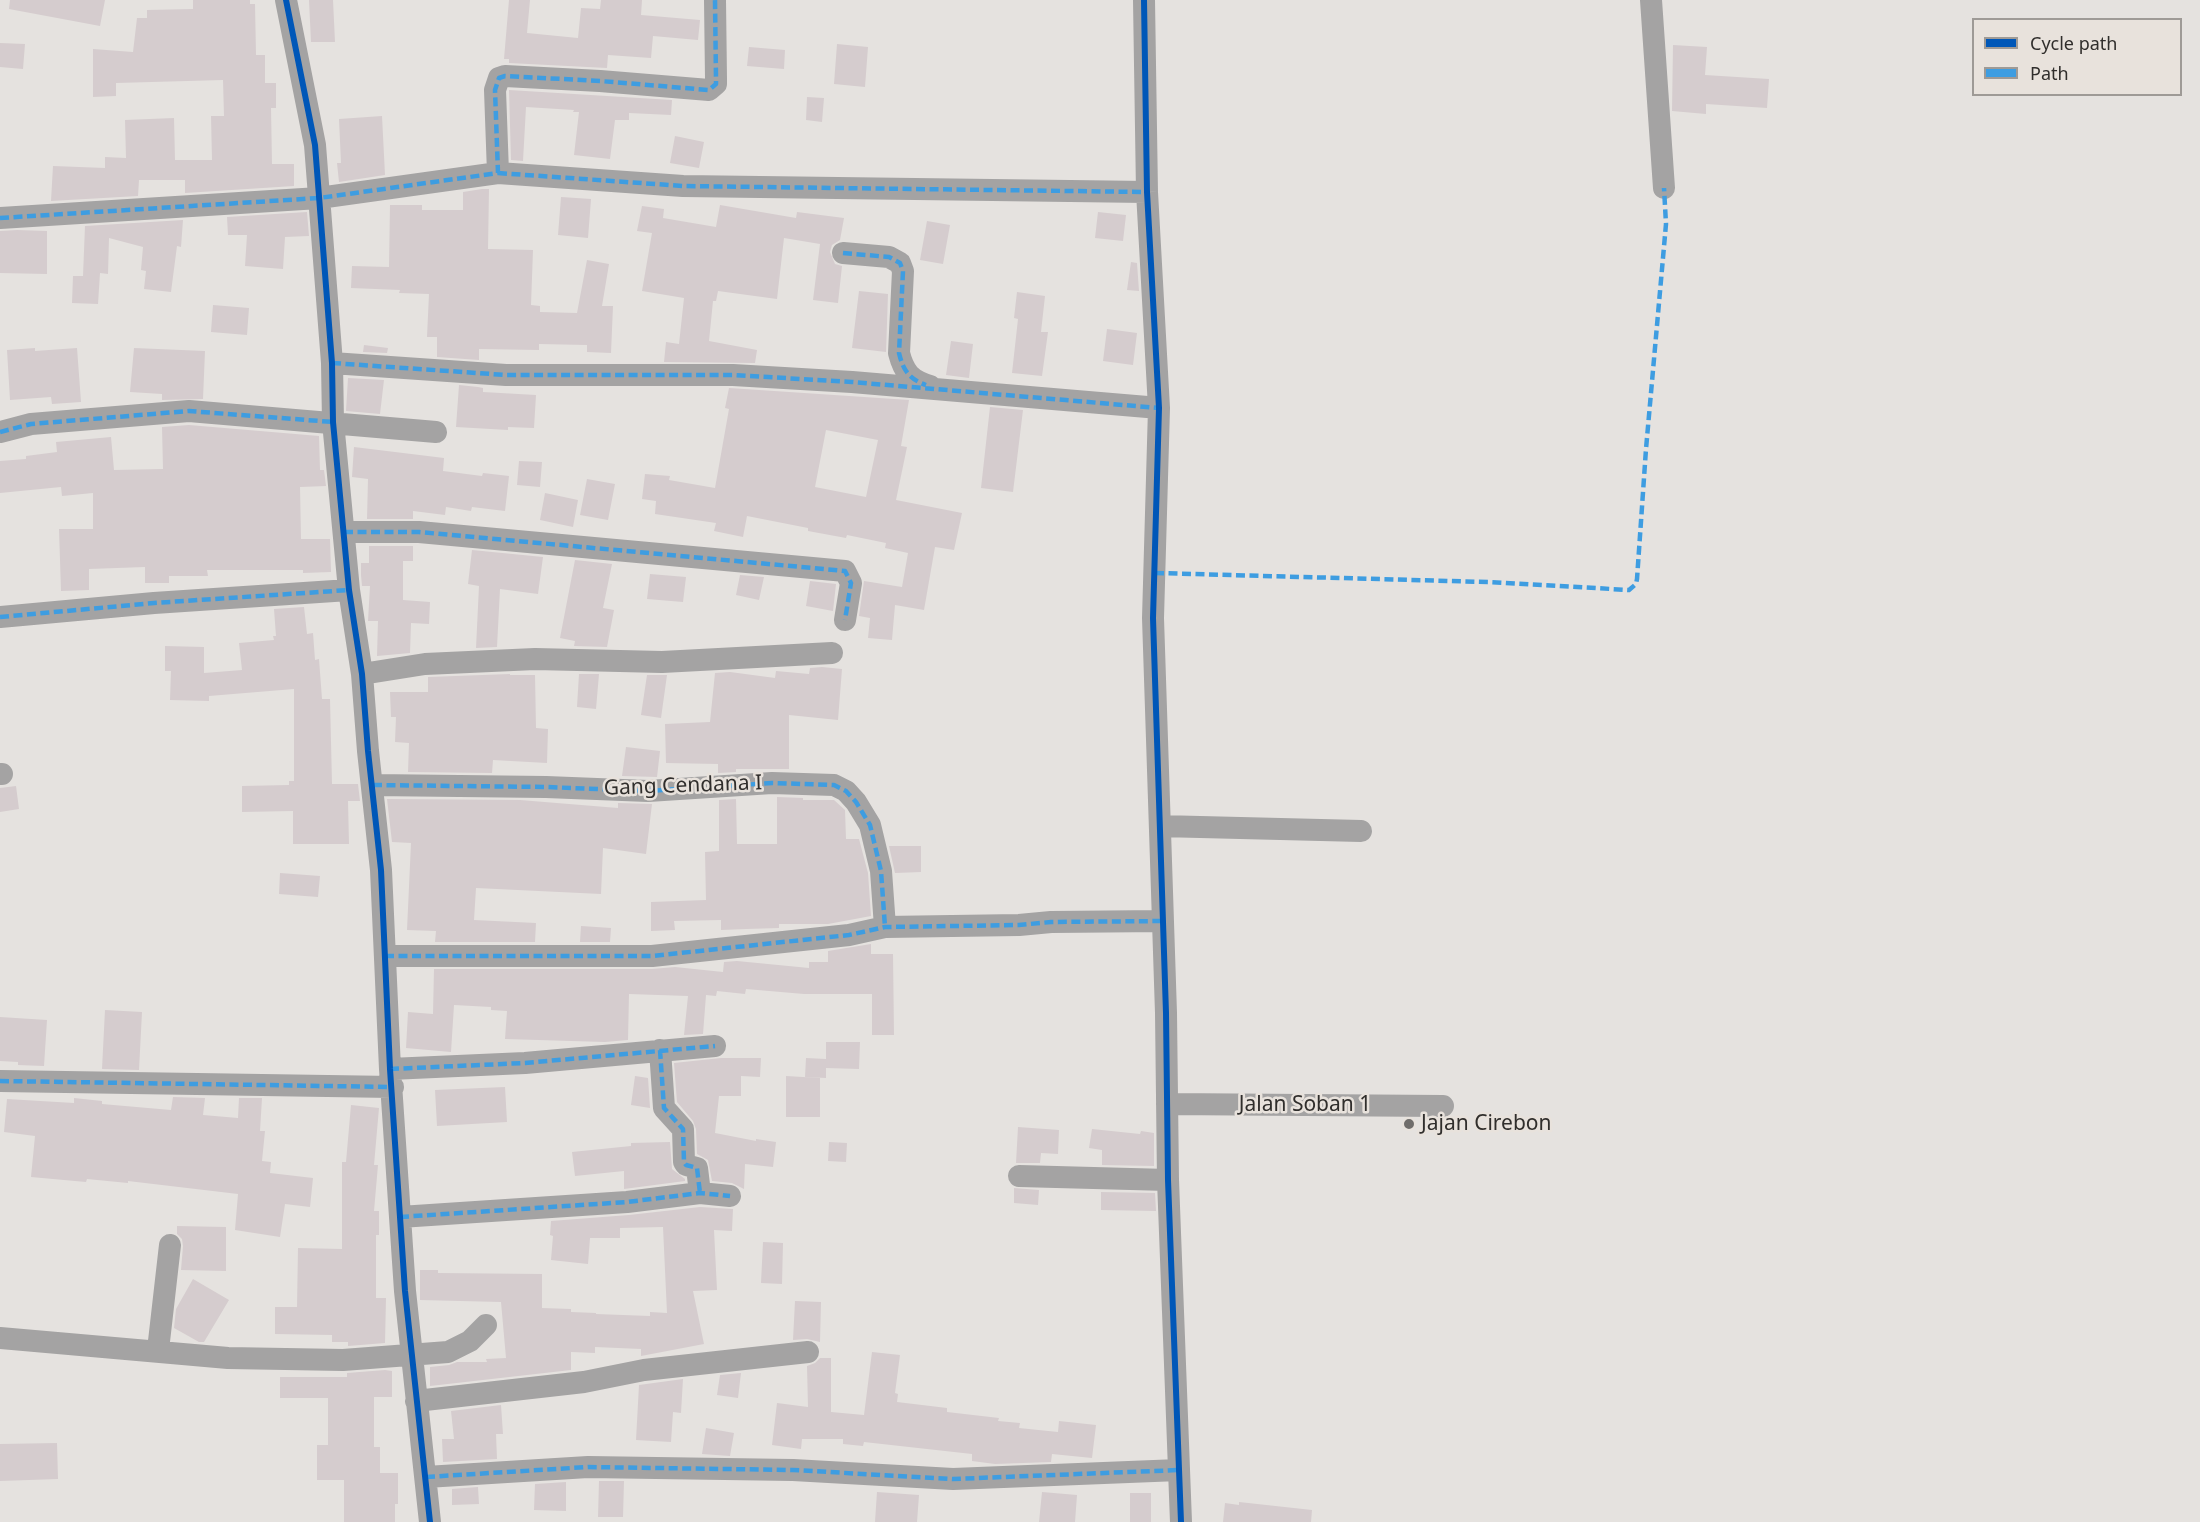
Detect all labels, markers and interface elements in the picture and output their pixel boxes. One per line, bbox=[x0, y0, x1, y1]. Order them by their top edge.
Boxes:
legend bbox=[1972, 18, 2182, 96]
text: Cycle path bbox=[2030, 31, 2117, 55]
text: Path bbox=[2030, 61, 2069, 85]
street label: Gang Cendana I bbox=[603, 771, 763, 801]
street label: Jalan Soban 1 bbox=[1239, 1092, 1371, 1118]
place label: Jajan Cirebon bbox=[1421, 1111, 1552, 1137]
marker: Jajan Cirebon bbox=[1402, 1117, 1416, 1131]

